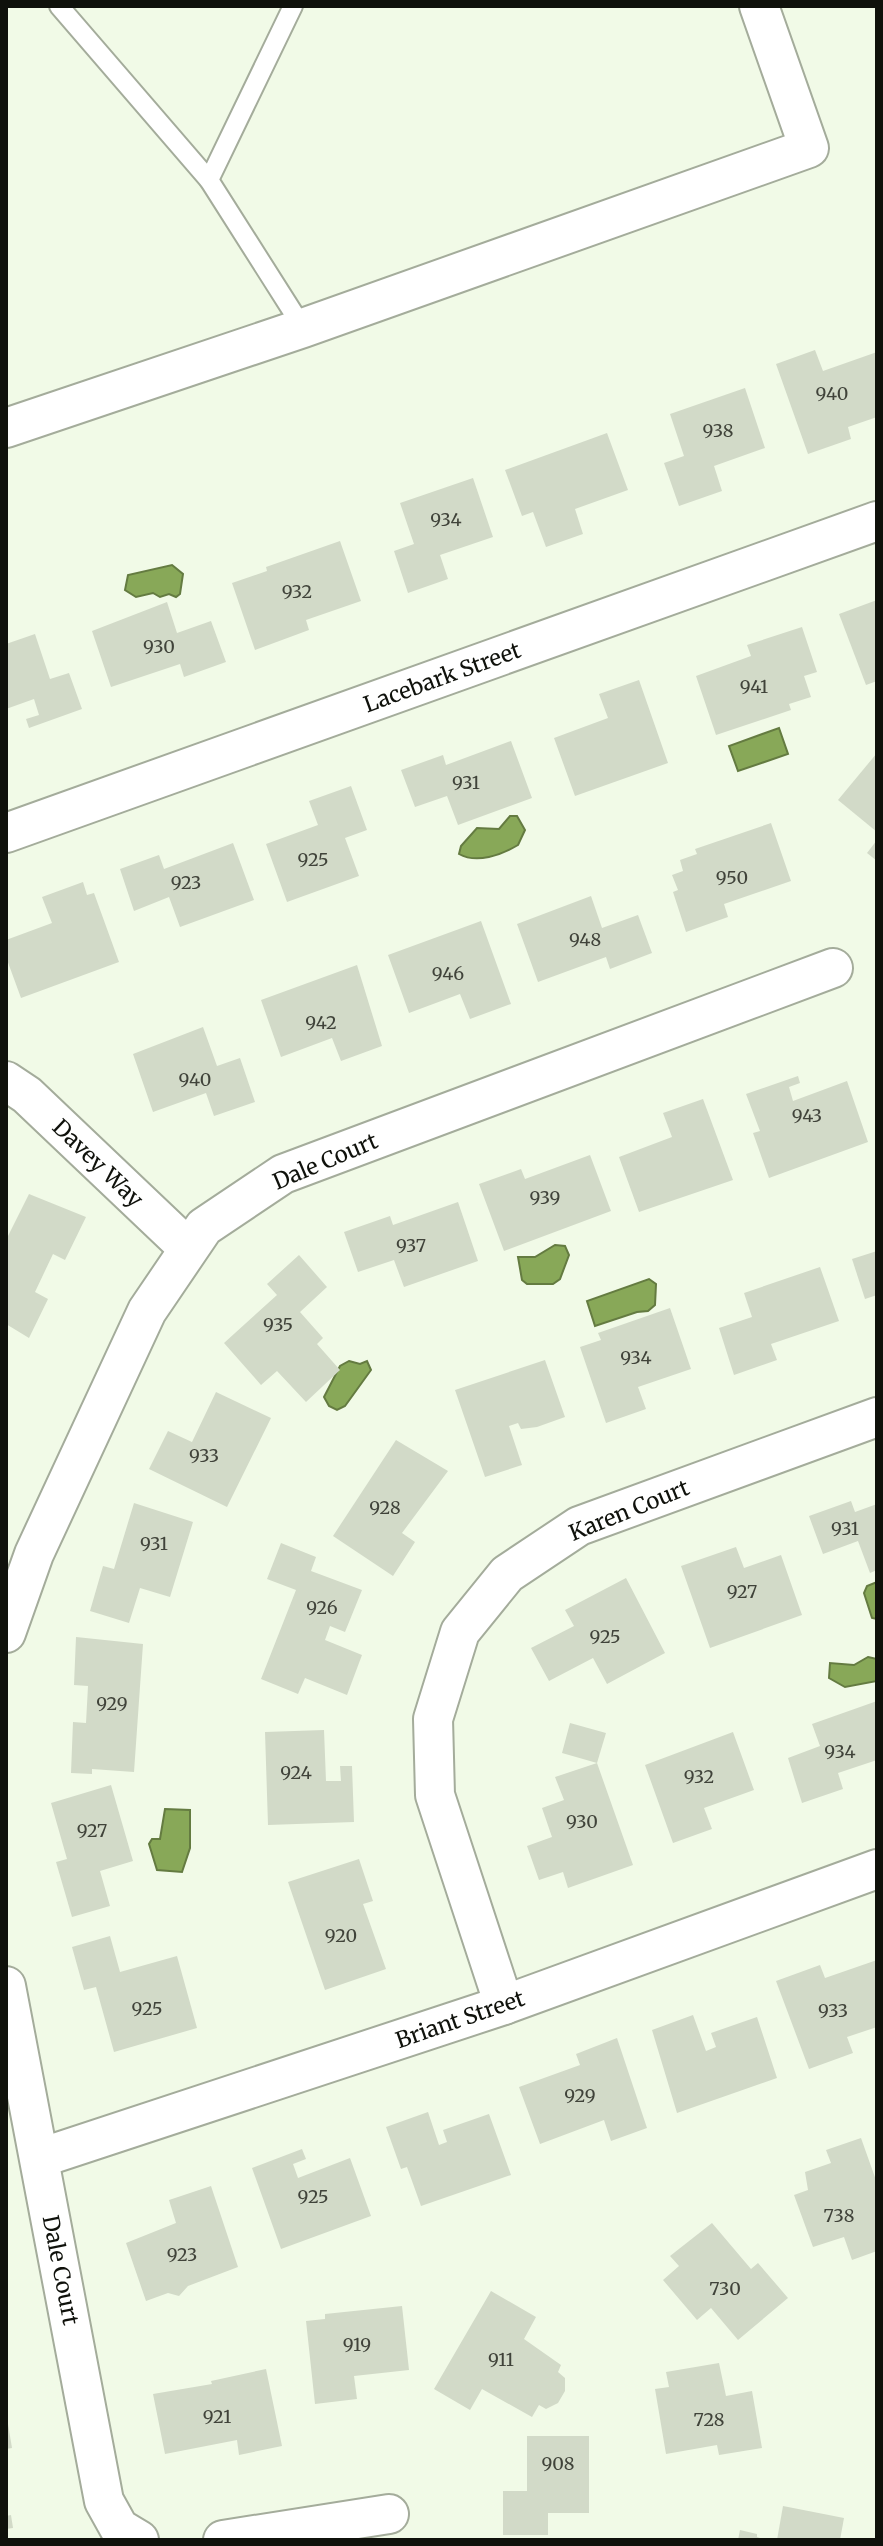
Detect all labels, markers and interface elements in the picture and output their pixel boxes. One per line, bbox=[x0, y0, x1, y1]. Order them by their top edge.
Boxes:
house number: 940 bbox=[816, 382, 848, 405]
house number: 938 bbox=[703, 419, 733, 442]
house number: 934 bbox=[430, 508, 462, 531]
house number: 932 bbox=[282, 580, 312, 603]
house number: 930 bbox=[143, 635, 175, 658]
street label: Lacebark Street bbox=[360, 635, 525, 718]
house number: 941 bbox=[740, 675, 768, 698]
house number: 931 bbox=[452, 771, 480, 794]
house number: 925 bbox=[298, 848, 328, 871]
house number: 950 bbox=[716, 866, 748, 889]
house number: 923 bbox=[171, 871, 201, 894]
house number: 948 bbox=[569, 928, 601, 951]
house number: 946 bbox=[432, 962, 464, 985]
house number: 942 bbox=[305, 1011, 337, 1034]
house number: 940 bbox=[179, 1068, 211, 1091]
house number: 943 bbox=[792, 1104, 822, 1127]
street label: Davey Way bbox=[47, 1113, 149, 1213]
street label: Dale Court bbox=[268, 1126, 382, 1196]
house number: 939 bbox=[530, 1186, 560, 1209]
house number: 937 bbox=[396, 1234, 426, 1257]
house number: 935 bbox=[263, 1313, 293, 1336]
house number: 934 bbox=[620, 1346, 652, 1369]
house number: 933 bbox=[189, 1444, 219, 1467]
street label: Karen Court bbox=[565, 1473, 694, 1547]
house number: 928 bbox=[369, 1496, 401, 1519]
house number: 931 bbox=[831, 1517, 859, 1540]
house number: 931 bbox=[140, 1532, 168, 1555]
house number: 927 bbox=[727, 1580, 757, 1603]
house number: 926 bbox=[306, 1596, 338, 1619]
house number: 925 bbox=[590, 1625, 620, 1648]
house number: 929 bbox=[96, 1692, 128, 1715]
house number: 934 bbox=[824, 1740, 856, 1763]
house number: 924 bbox=[280, 1761, 312, 1784]
house number: 932 bbox=[684, 1765, 714, 1788]
house number: 930 bbox=[566, 1810, 598, 1833]
house number: 927 bbox=[77, 1819, 107, 1842]
house number: 920 bbox=[325, 1924, 357, 1947]
street label: Briant Street bbox=[392, 1984, 528, 2054]
house number: 925 bbox=[132, 1997, 162, 2020]
house number: 933 bbox=[818, 1999, 848, 2022]
house number: 929 bbox=[564, 2084, 596, 2107]
house number: 925 bbox=[298, 2185, 328, 2208]
house number: 738 bbox=[824, 2204, 854, 2227]
street label: Dale Court bbox=[37, 2213, 85, 2328]
house number: 923 bbox=[167, 2243, 197, 2266]
house number: 730 bbox=[709, 2277, 741, 2300]
house number: 919 bbox=[343, 2333, 371, 2356]
house number: 911 bbox=[488, 2348, 514, 2371]
house number: 921 bbox=[203, 2405, 231, 2428]
house number: 728 bbox=[693, 2408, 725, 2431]
house number: 908 bbox=[541, 2452, 575, 2475]

